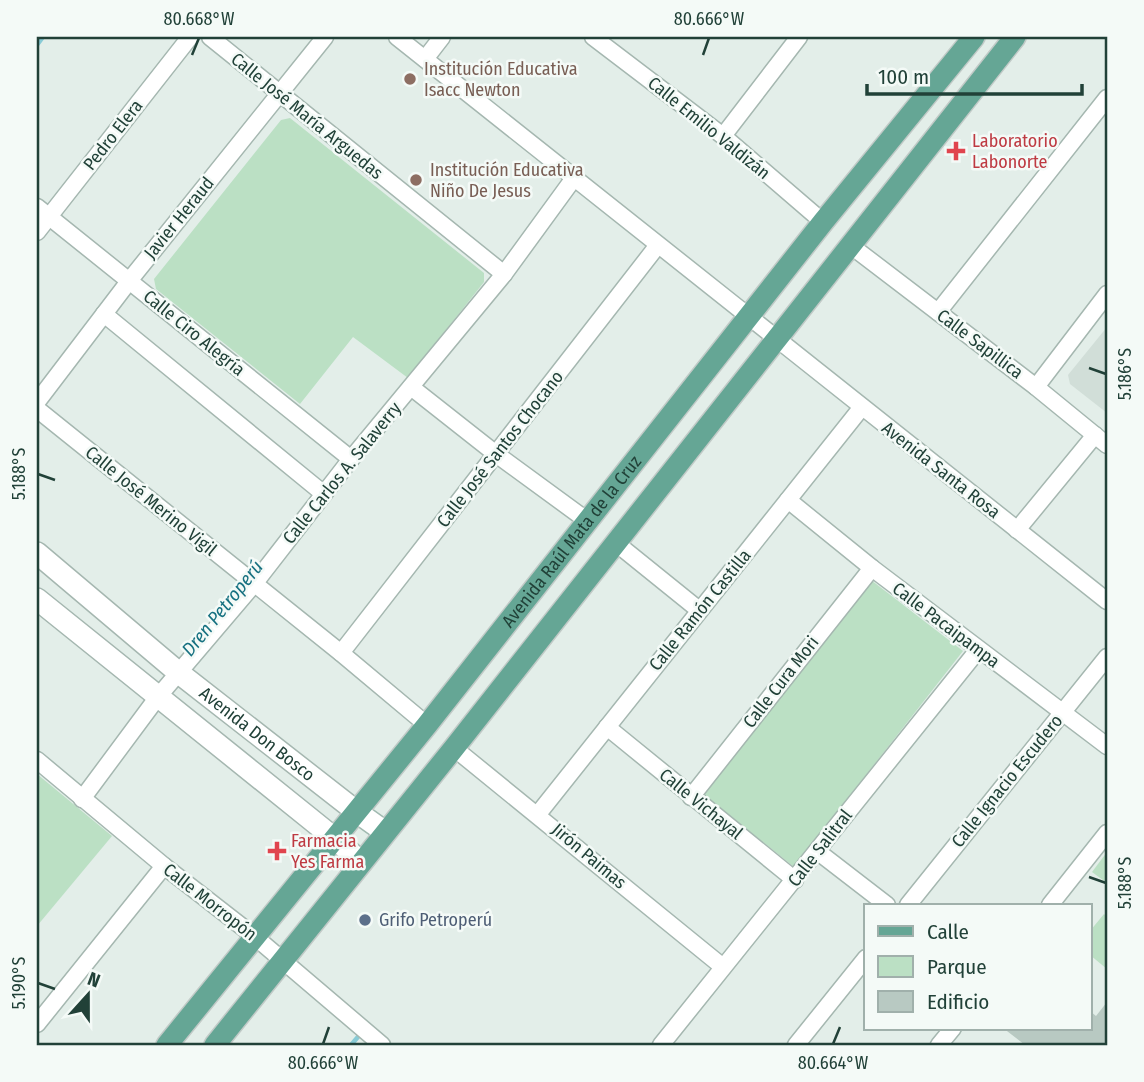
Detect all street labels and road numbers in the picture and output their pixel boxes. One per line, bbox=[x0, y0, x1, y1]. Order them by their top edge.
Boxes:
street label: Calle José María Arguedas bbox=[227, 48, 388, 184]
street label: Calle Emilio Valdizán bbox=[643, 72, 775, 184]
street label: Pedro Elera bbox=[79, 95, 147, 175]
street label: Javier Heraud bbox=[139, 173, 219, 263]
street label: Calle Ciro Alegría bbox=[139, 285, 249, 381]
street label: Calle Sapillica bbox=[932, 304, 1028, 384]
street label: Calle José Santos Chocano bbox=[432, 366, 568, 532]
street label: Calle Carlos A. Salaverry bbox=[278, 398, 406, 548]
street label: Avenida Santa Rosa bbox=[877, 417, 1005, 523]
street label: Calle José Merino Vigil bbox=[81, 441, 221, 561]
street label: Avenida Raúl Mata de la Cruz bbox=[497, 451, 646, 632]
street label: Calle Ramón Castilla bbox=[644, 545, 756, 675]
street label: Calle Pacaipampa bbox=[888, 578, 1004, 673]
street label: Calle Cura Mori bbox=[738, 632, 824, 732]
street label: Avenida Don Bosco bbox=[195, 682, 319, 786]
street label: Calle Ignacio Escudero bbox=[947, 710, 1067, 852]
street label: Calle Vichayal bbox=[655, 764, 747, 844]
street label: Calle Salitral bbox=[783, 805, 857, 891]
street label: Jirón Paimas bbox=[547, 818, 631, 894]
street label: Calle Morropón bbox=[159, 859, 261, 945]

